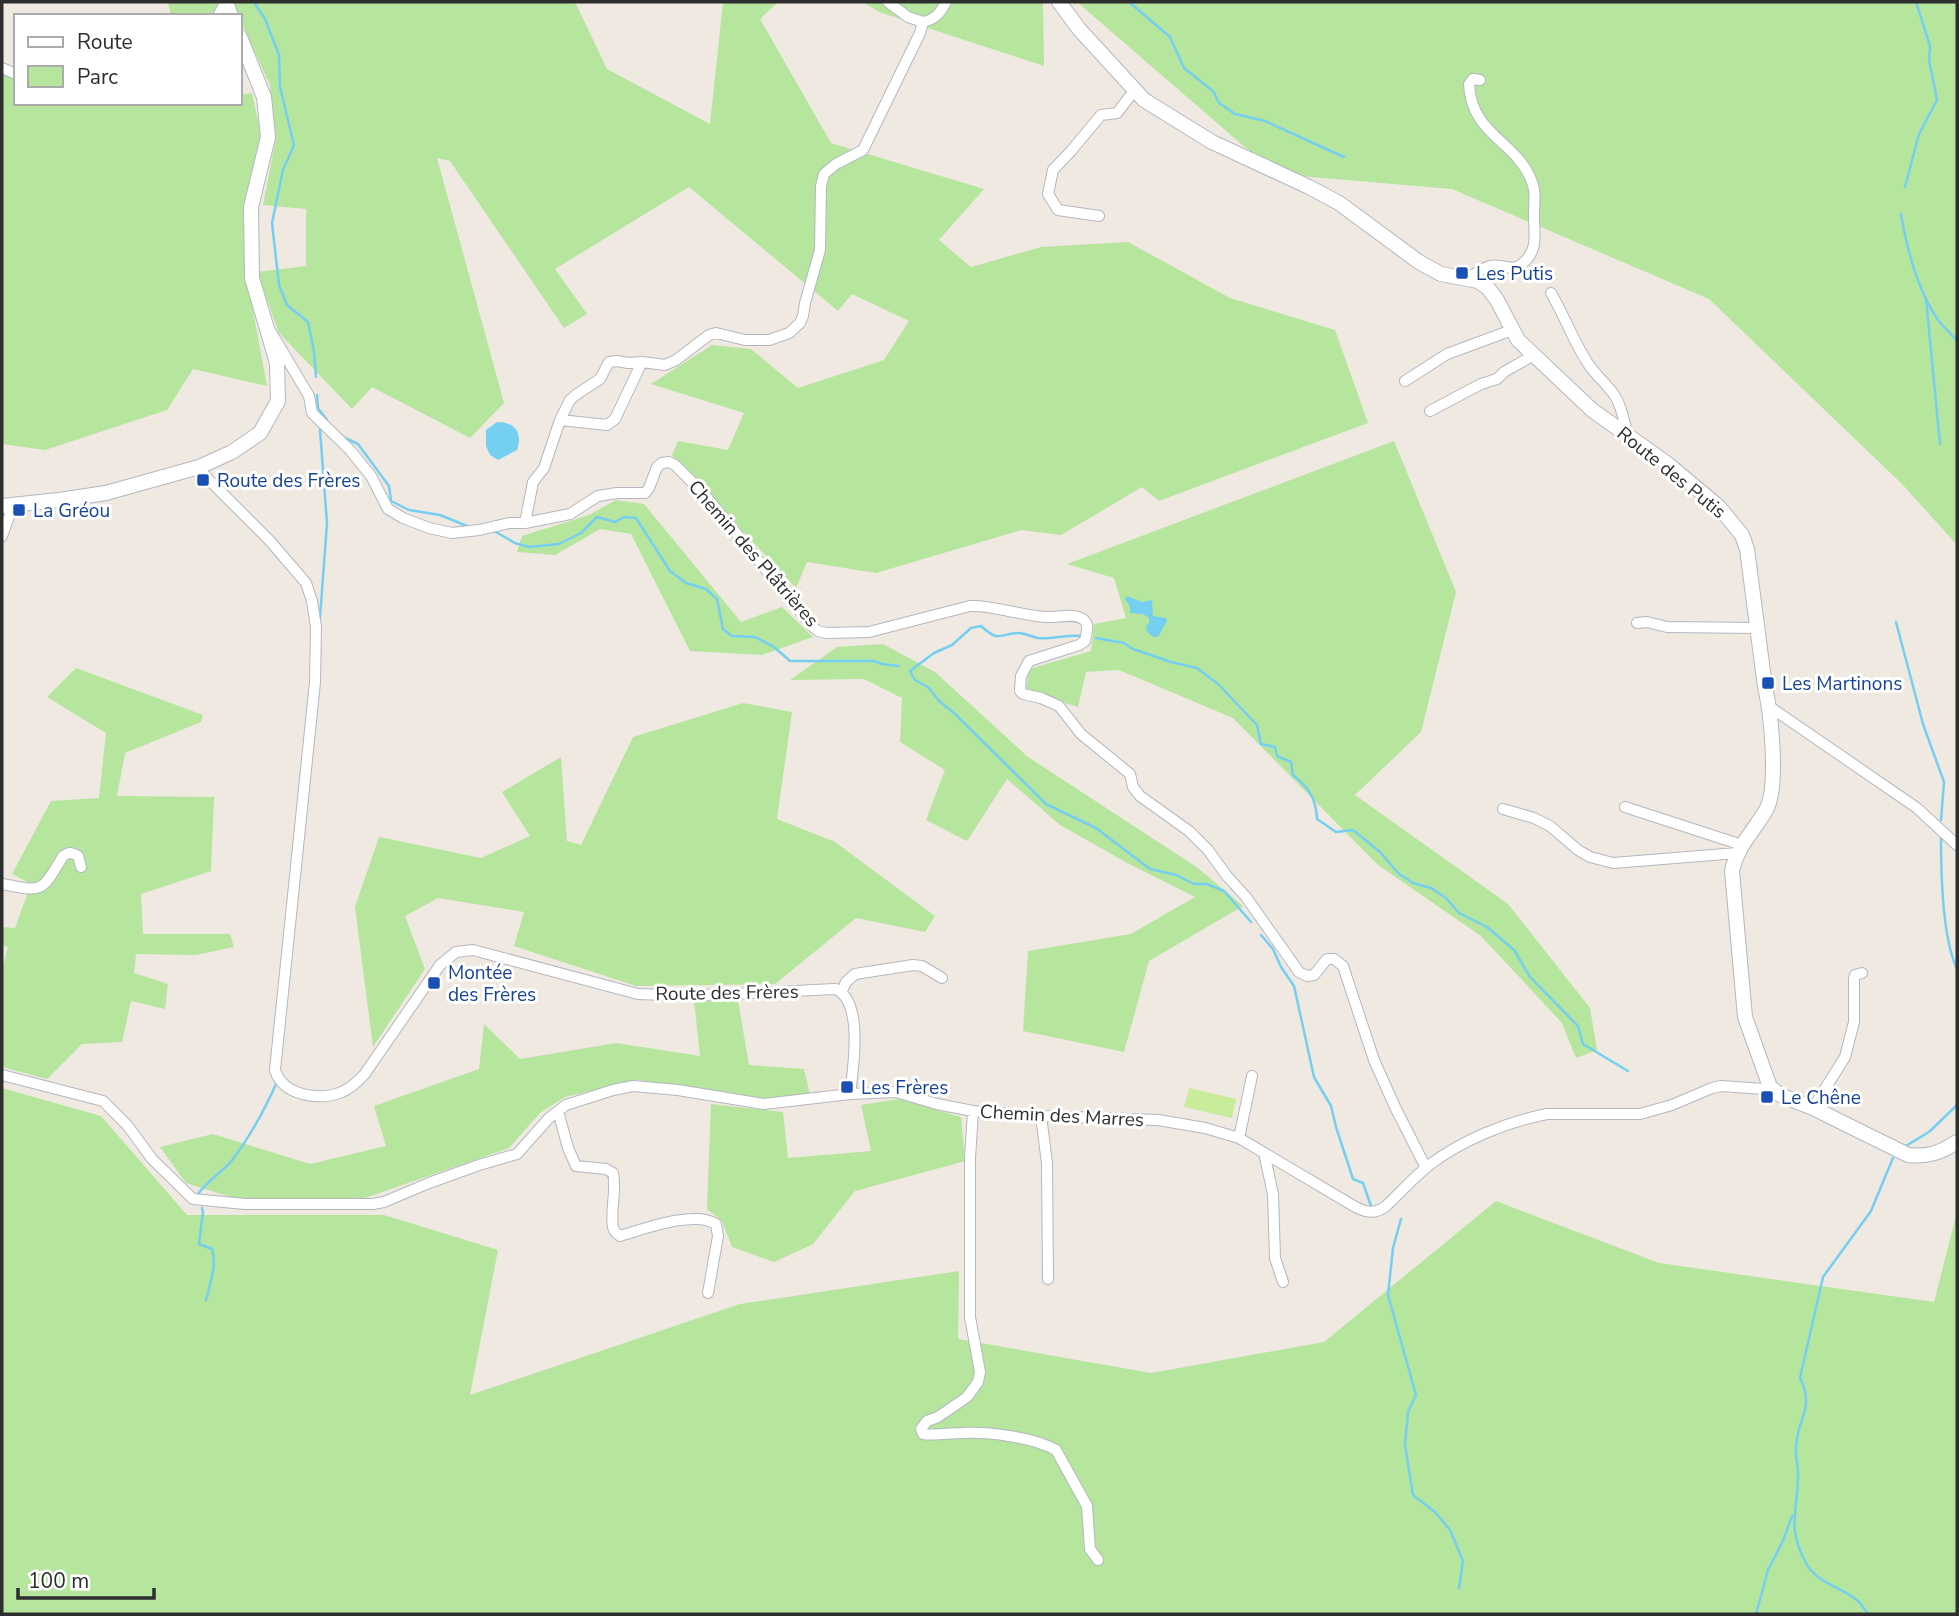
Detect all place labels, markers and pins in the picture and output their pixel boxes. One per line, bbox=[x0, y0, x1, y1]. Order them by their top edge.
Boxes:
place label: Les Putis bbox=[1476, 261, 1553, 287]
marker: Les Putis bbox=[1454, 265, 1470, 281]
place label: Route des Frères bbox=[217, 468, 360, 494]
marker: Route des Frères bbox=[195, 472, 211, 488]
place label: La Gréou bbox=[33, 498, 110, 524]
marker: La Gréou bbox=[11, 502, 27, 518]
place label: Les Martinons bbox=[1782, 671, 1902, 697]
marker: Les Martinons bbox=[1760, 675, 1776, 691]
place label: Montée des Frères bbox=[448, 960, 536, 1008]
marker: Montée des Frères bbox=[426, 975, 442, 991]
place label: Les Frères bbox=[861, 1075, 948, 1101]
marker: Les Frères bbox=[839, 1079, 855, 1095]
place label: Le Chêne bbox=[1781, 1085, 1861, 1111]
marker: Le Chêne bbox=[1759, 1089, 1775, 1105]

